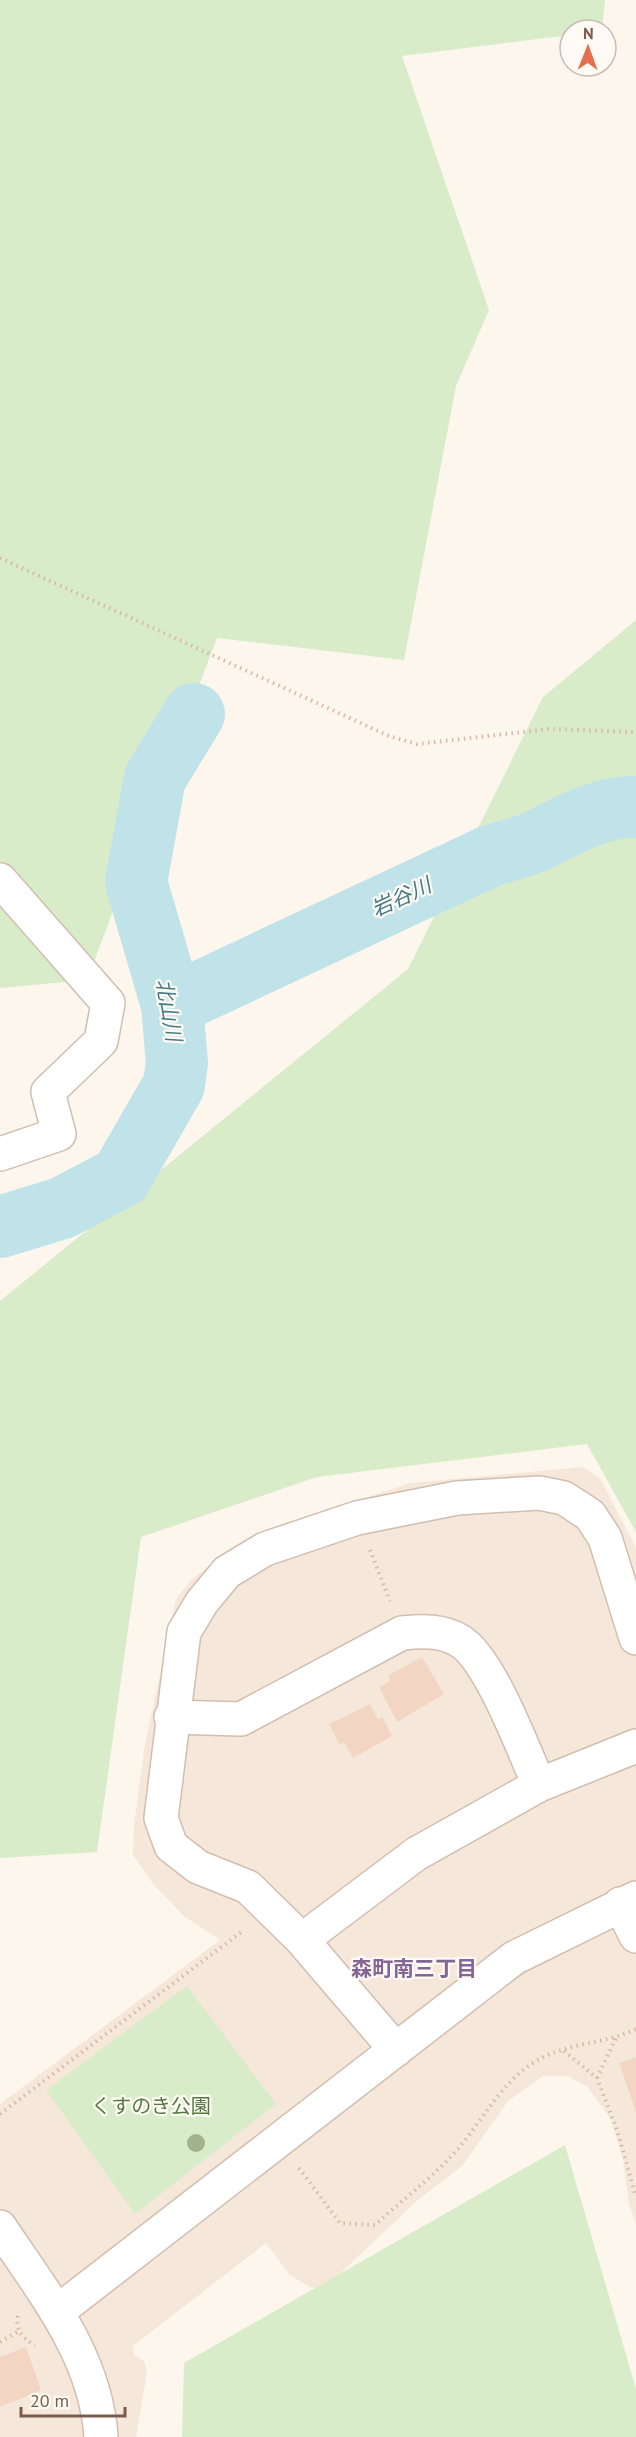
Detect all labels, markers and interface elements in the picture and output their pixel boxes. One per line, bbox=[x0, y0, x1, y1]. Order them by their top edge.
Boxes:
north arrow bbox=[558, 18, 618, 78]
text: N bbox=[583, 23, 594, 43]
water label: 岩谷川 bbox=[367, 871, 437, 923]
water label: 北山川 bbox=[150, 977, 188, 1045]
district label: 森町南三丁目 bbox=[351, 1955, 477, 1982]
park label: くすのき公園 bbox=[91, 2093, 211, 2119]
scale bar bbox=[21, 2380, 124, 2418]
text: 20 m bbox=[30, 2389, 69, 2412]

